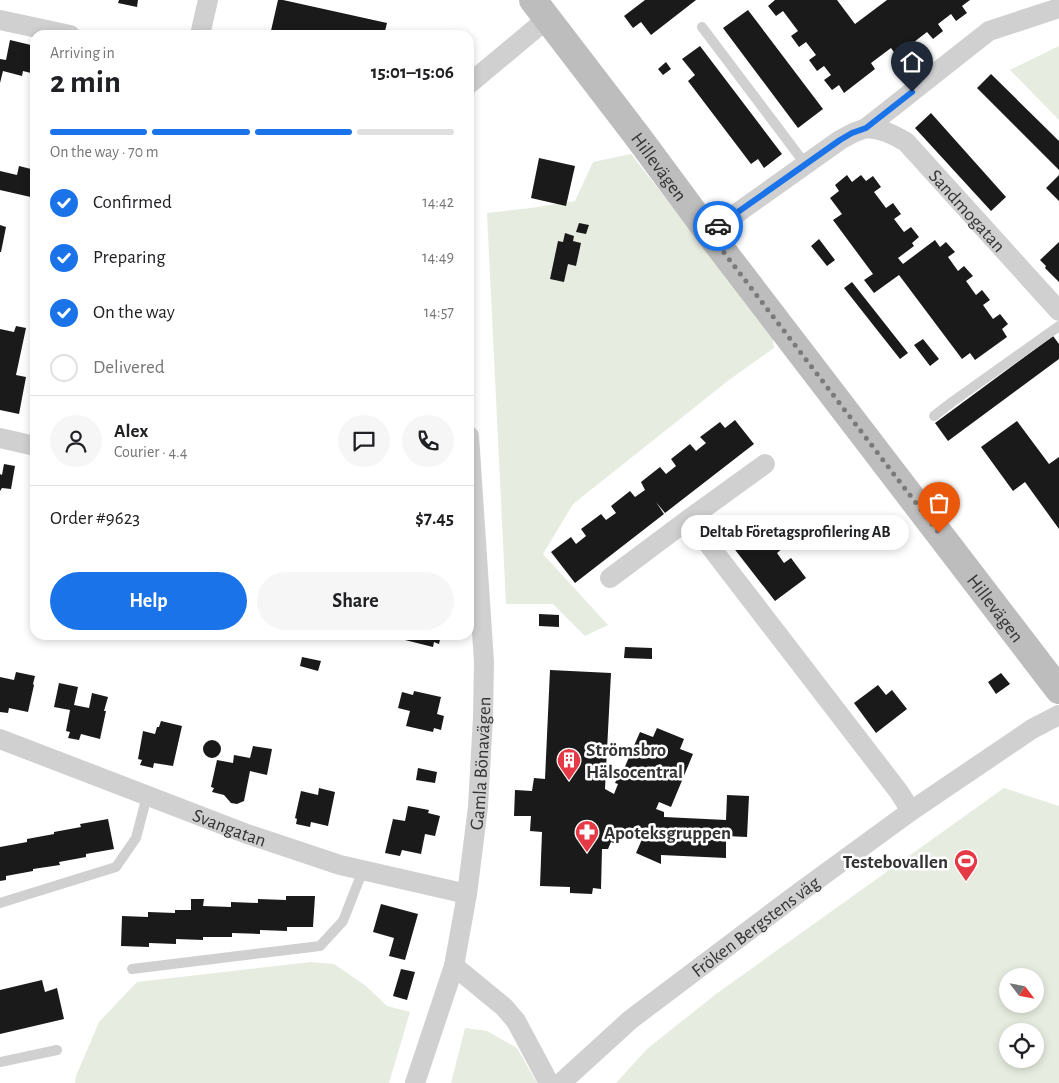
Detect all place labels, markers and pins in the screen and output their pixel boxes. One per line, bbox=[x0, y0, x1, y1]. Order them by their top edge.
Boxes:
pin bbox=[891, 41, 933, 92]
pin bbox=[918, 482, 960, 533]
callout: Deltab Företagsprofilering AB bbox=[682, 516, 909, 550]
place label: Strömsbro Hälsocentral bbox=[586, 741, 683, 782]
building icon: Strömsbro Hälsocentral bbox=[556, 747, 582, 781]
pharmacy icon: Apoteksgruppen bbox=[574, 819, 600, 853]
place label: Apoteksgruppen bbox=[604, 824, 731, 843]
sports icon: Testebovallen bbox=[953, 848, 979, 882]
place label: Testebovallen bbox=[843, 853, 948, 872]

